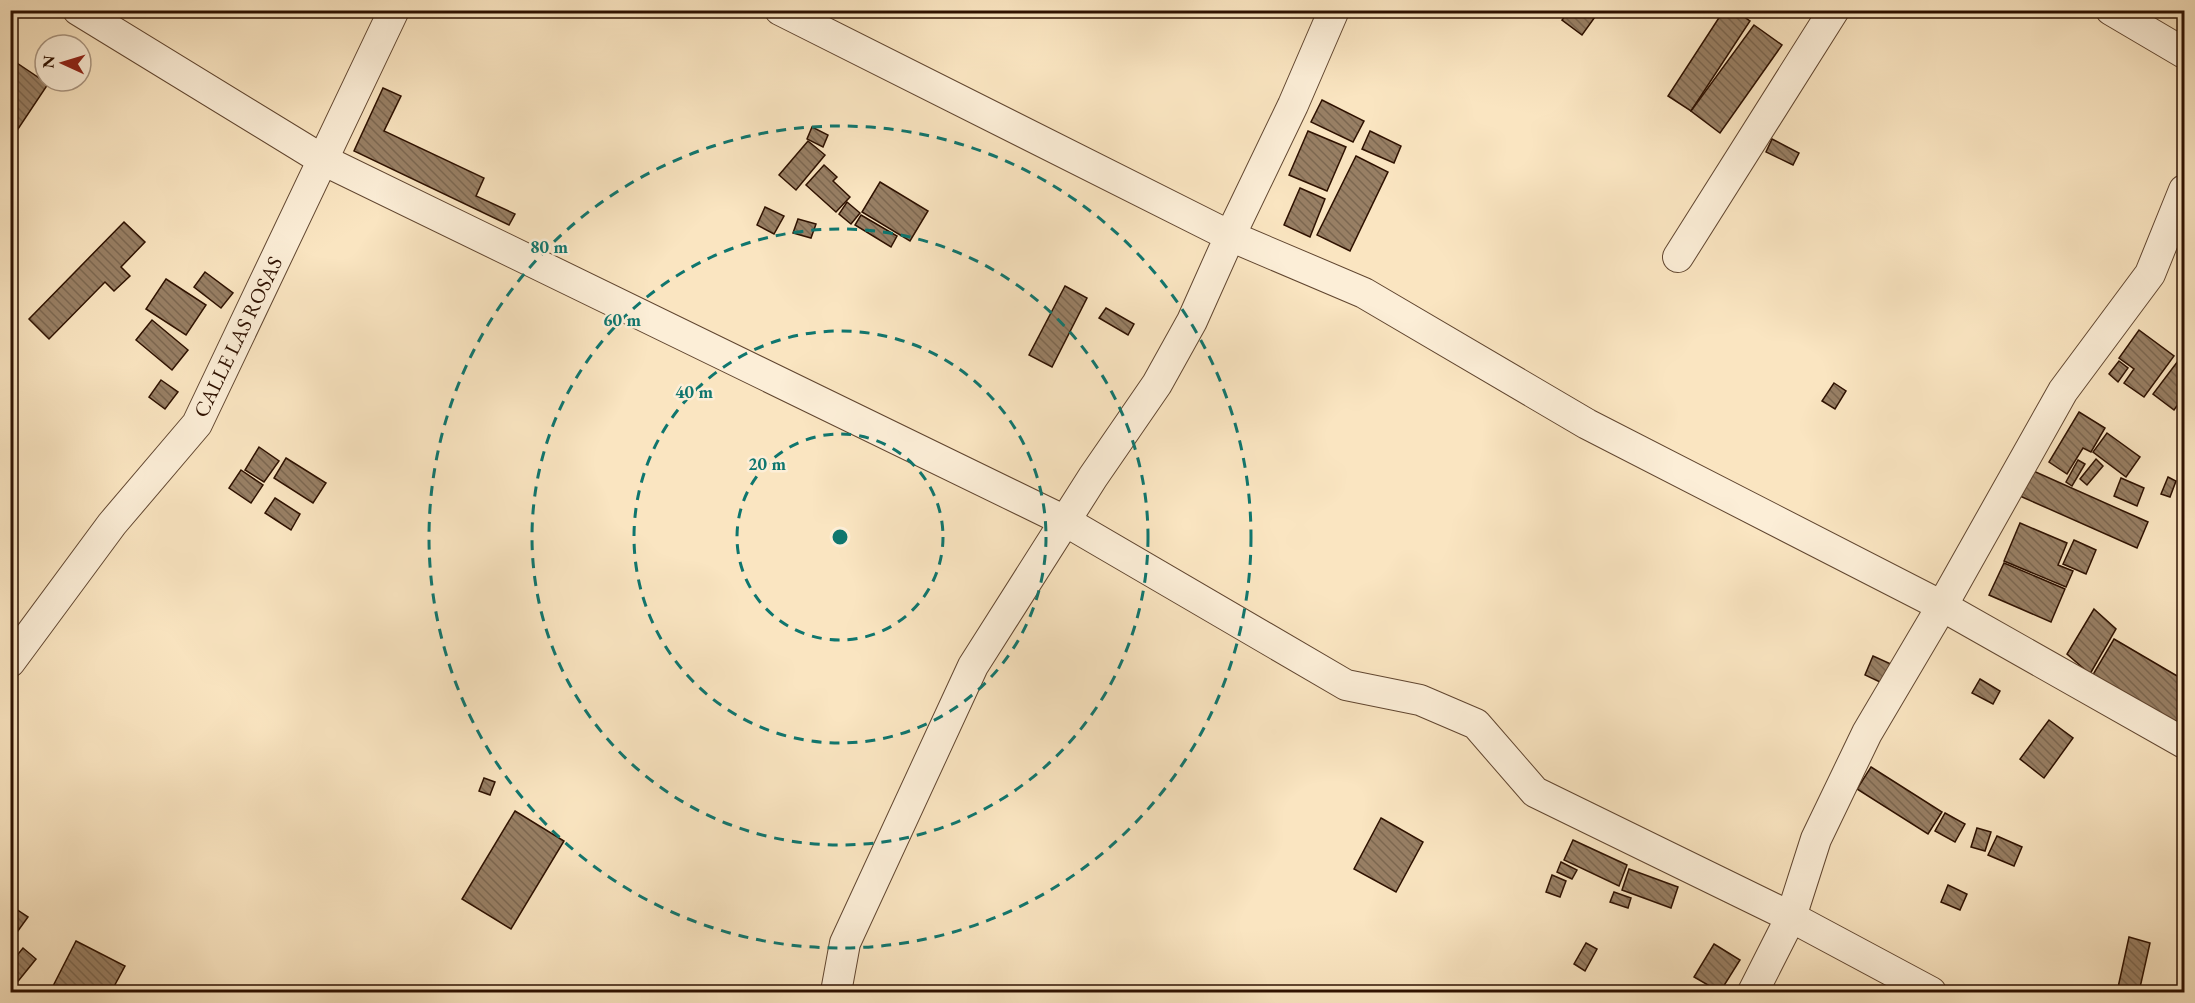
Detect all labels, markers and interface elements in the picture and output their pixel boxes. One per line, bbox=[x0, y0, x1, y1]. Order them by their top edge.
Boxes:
north arrow bbox=[33, 33, 93, 93]
text: N bbox=[38, 55, 59, 69]
text: 80 m bbox=[530, 235, 568, 258]
street label: CALLE LAS ROSAS bbox=[187, 252, 288, 422]
text: 60 m bbox=[603, 308, 641, 331]
text: 40 m bbox=[675, 380, 713, 403]
text: 20 m bbox=[748, 452, 786, 475]
centre of rings bbox=[830, 527, 850, 547]

